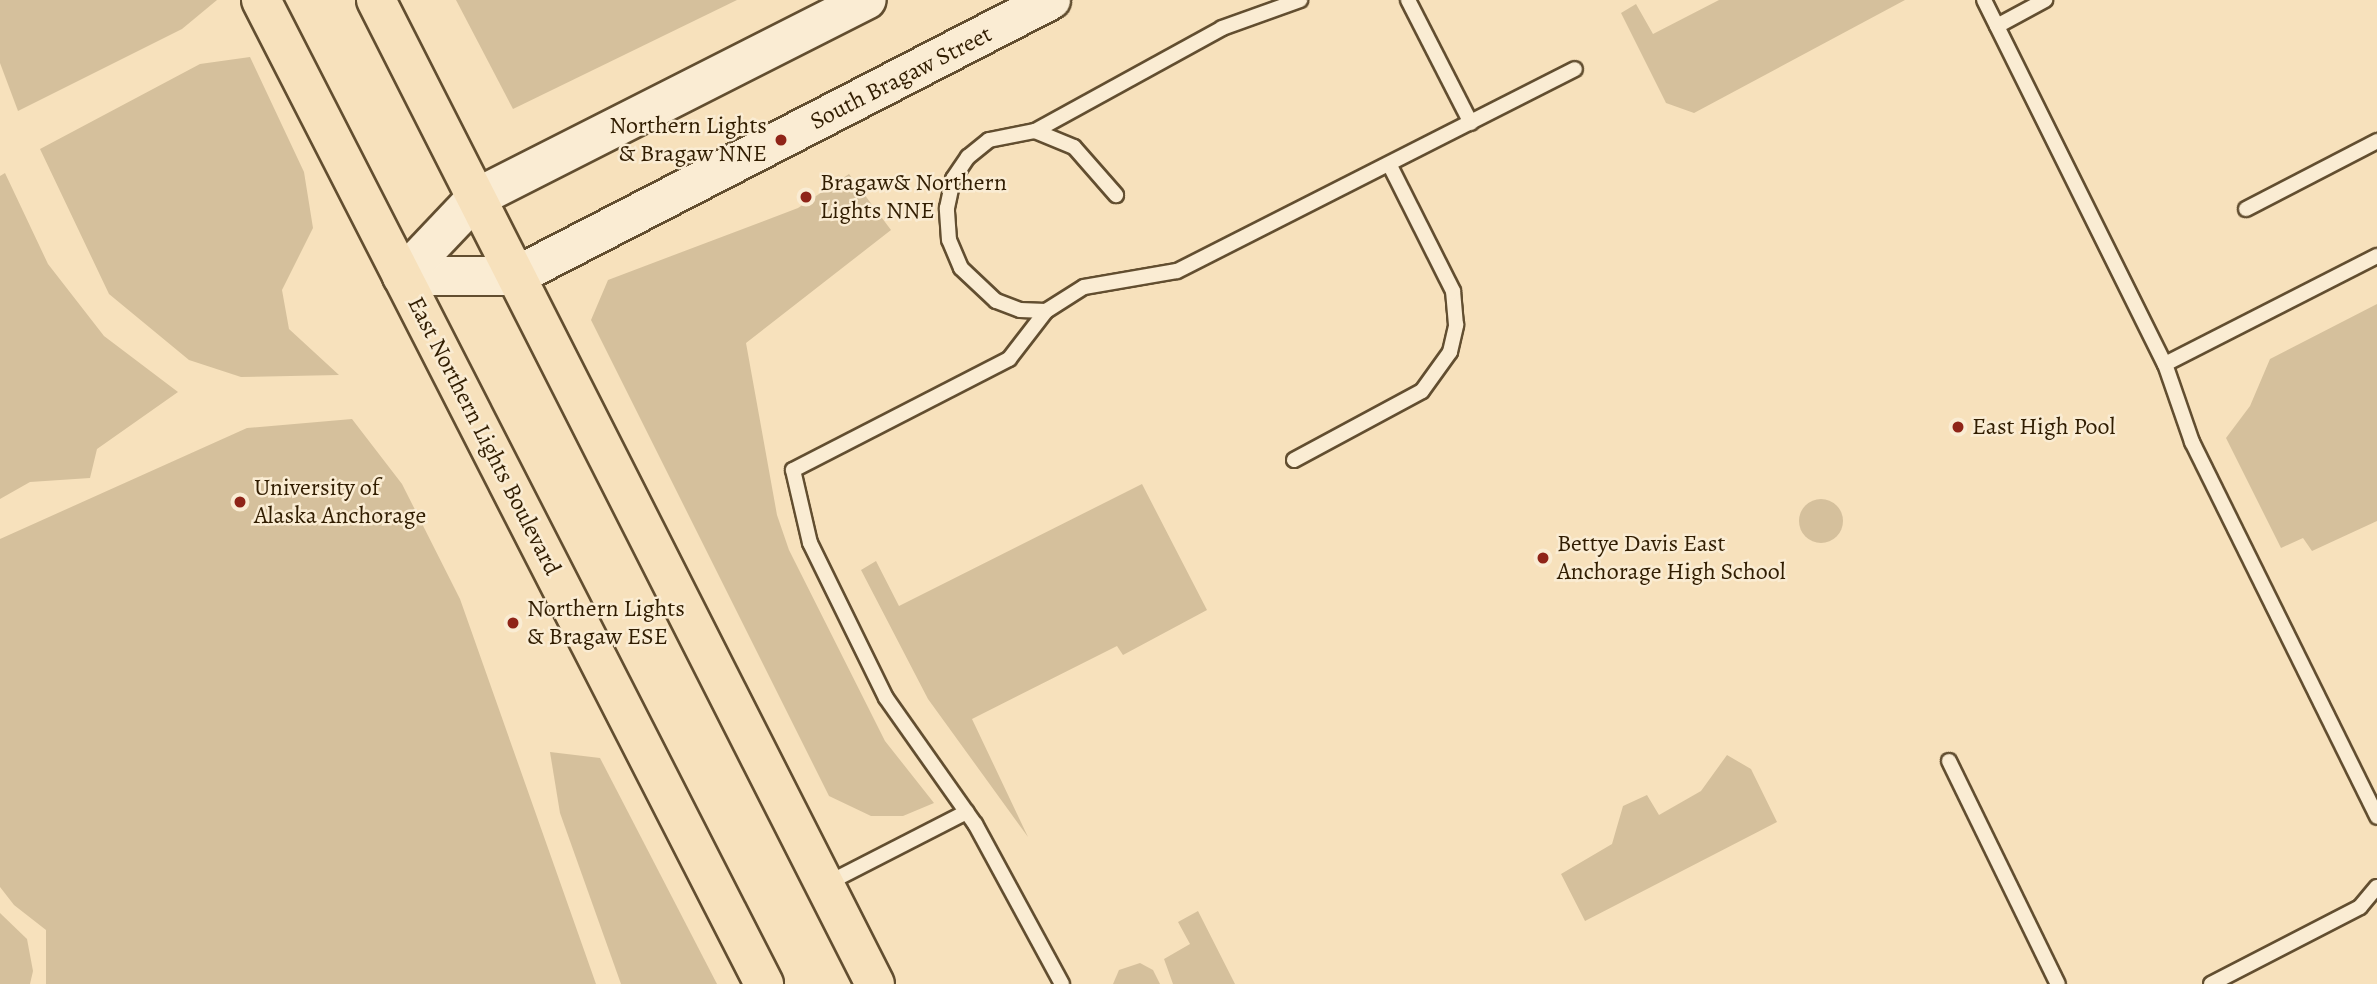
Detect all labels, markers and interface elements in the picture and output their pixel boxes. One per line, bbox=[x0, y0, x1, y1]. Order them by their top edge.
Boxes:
street label: South Bragaw Street bbox=[805, 20, 997, 136]
place label: Northern Lights & Bragaw NNE bbox=[609, 112, 767, 168]
marker: Northern Lights & Bragaw NNE bbox=[773, 132, 789, 148]
place label: Bragaw& Northern Lights NNE bbox=[820, 169, 1007, 225]
marker: Bragaw& Northern Lights NNE bbox=[798, 189, 814, 205]
street label: East Northern Lights Boulevard bbox=[401, 292, 567, 580]
place label: East High Pool bbox=[1972, 413, 2115, 441]
marker: East High Pool bbox=[1950, 419, 1966, 435]
place label: University of Alaska Anchorage bbox=[254, 474, 426, 530]
marker: University of Alaska Anchorage bbox=[232, 494, 248, 510]
place label: Bettye Davis East Anchorage High School bbox=[1557, 530, 1786, 586]
marker: Bettye Davis East Anchorage High School bbox=[1535, 550, 1551, 566]
place label: Northern Lights & Bragaw ESE bbox=[527, 595, 685, 651]
marker: Northern Lights & Bragaw ESE bbox=[505, 615, 521, 631]

